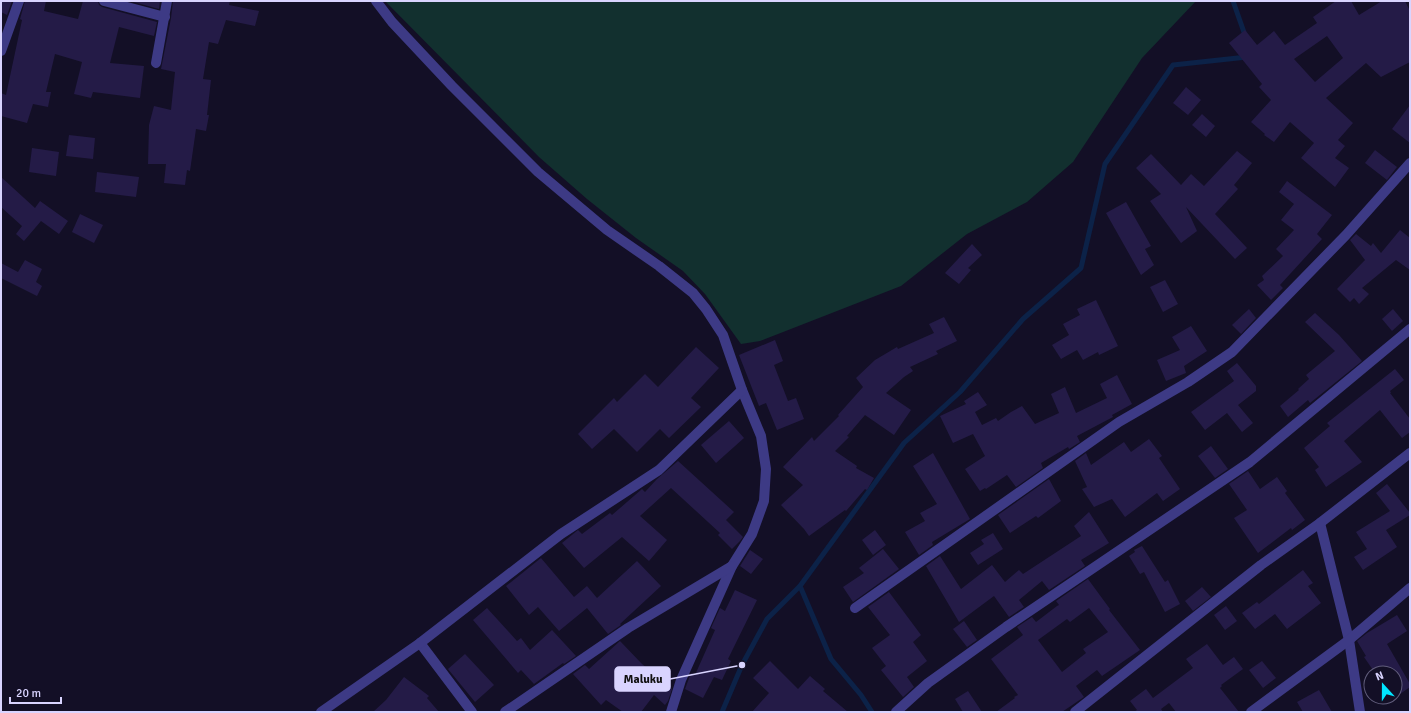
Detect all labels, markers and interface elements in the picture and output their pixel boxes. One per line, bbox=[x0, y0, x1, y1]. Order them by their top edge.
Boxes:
north arrow bbox=[1363, 665, 1403, 705]
callout: Maluku bbox=[615, 667, 670, 691]
text: N bbox=[1374, 669, 1385, 684]
text: Maluku bbox=[623, 672, 663, 687]
scale bar bbox=[10, 679, 61, 705]
text: 20 m bbox=[16, 686, 41, 701]

